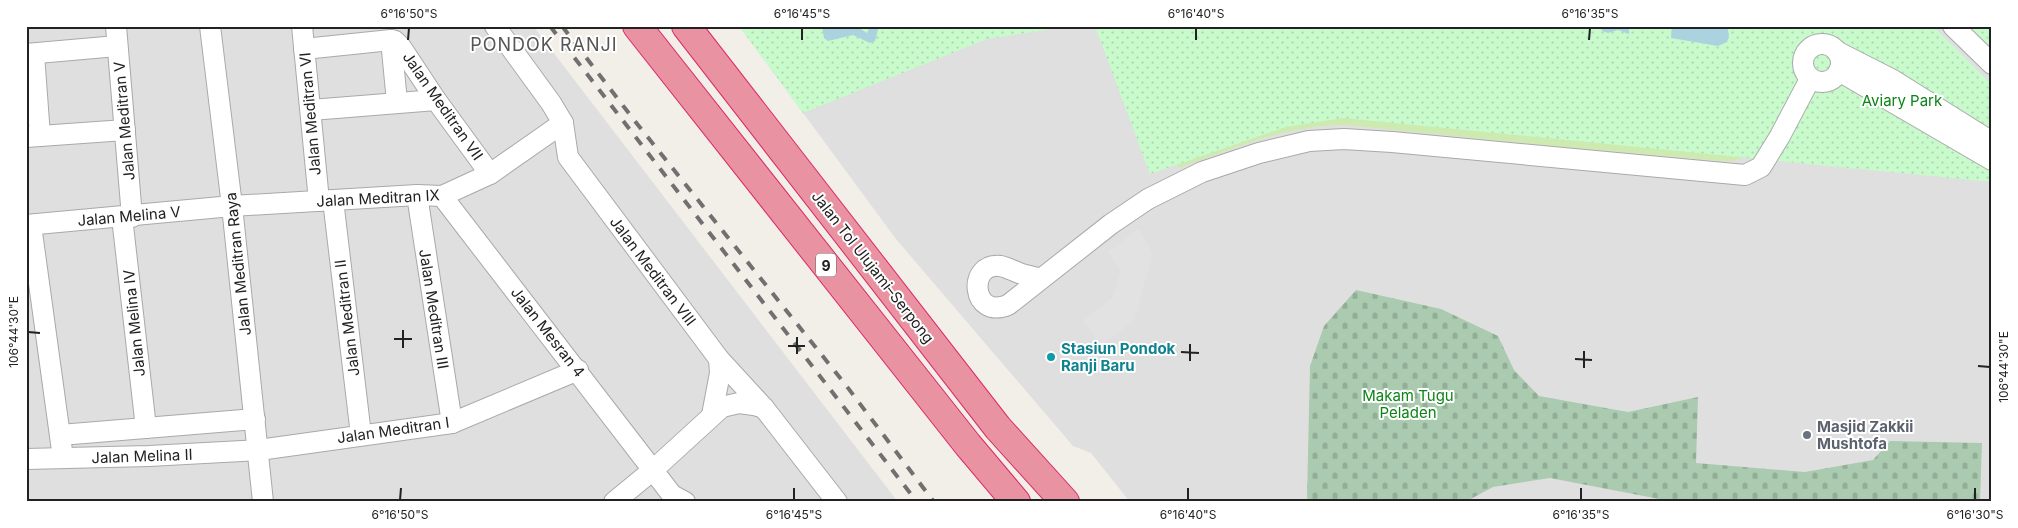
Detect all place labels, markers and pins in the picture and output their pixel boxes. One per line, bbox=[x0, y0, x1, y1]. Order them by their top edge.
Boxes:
place label: Stasiun Pondok Ranji Baru bbox=[1061, 339, 1176, 375]
marker: Stasiun Pondok Ranji Baru bbox=[1045, 351, 1057, 363]
place label: Masjid Zakkii Mushtofa bbox=[1817, 417, 1913, 453]
marker: Masjid Zakkii Mushtofa bbox=[1801, 429, 1813, 441]

